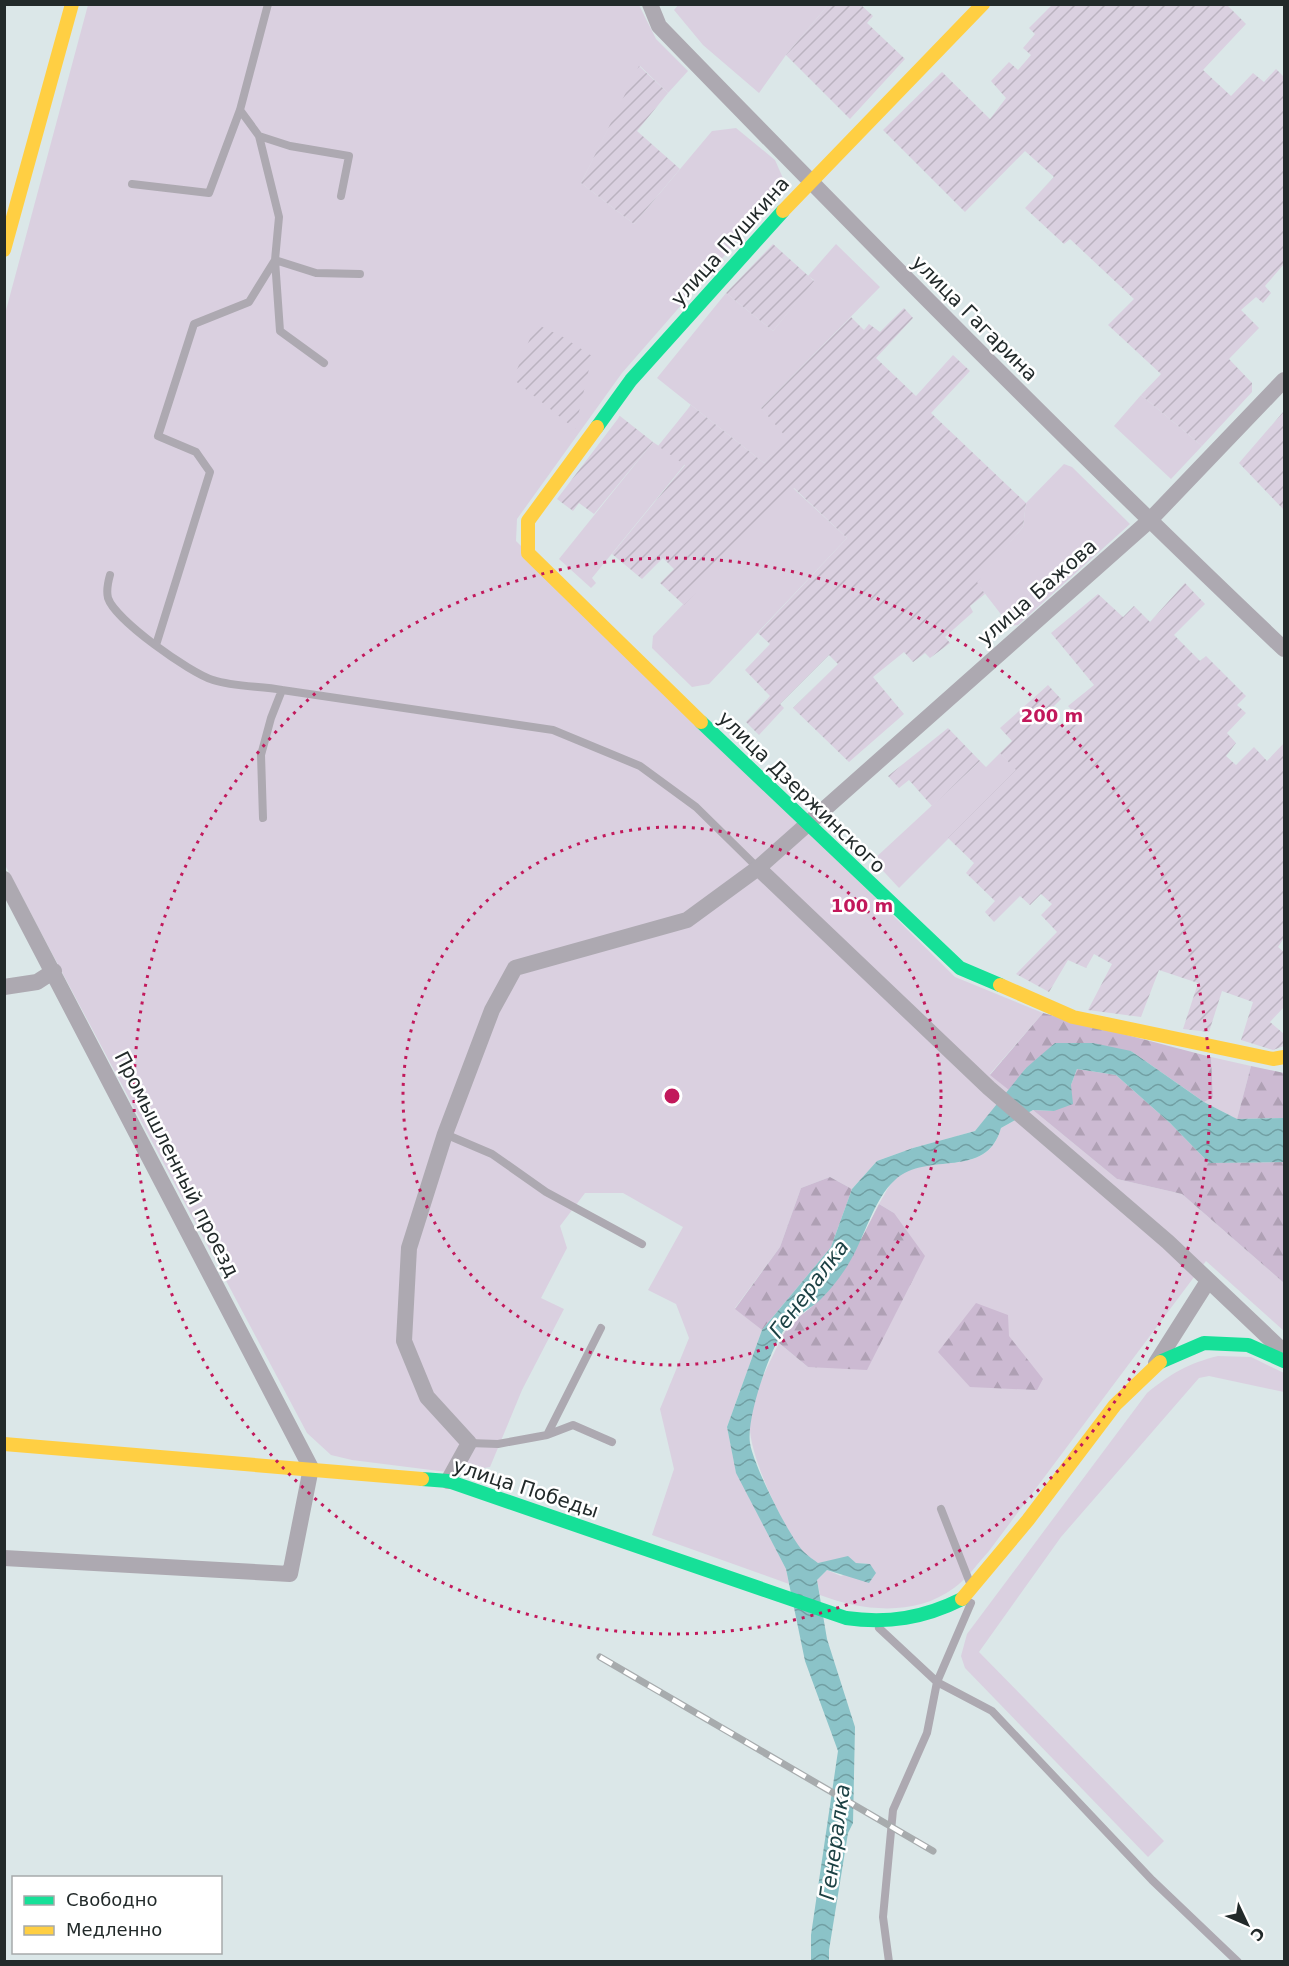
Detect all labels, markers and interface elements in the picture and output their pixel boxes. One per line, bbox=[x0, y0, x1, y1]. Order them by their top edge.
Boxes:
street label: улица Пушкина bbox=[666, 171, 794, 311]
street label: улица Гагарина bbox=[907, 250, 1043, 386]
street label: улица Бажова bbox=[972, 534, 1102, 650]
text: 200 m bbox=[1021, 705, 1083, 726]
street label: улица Дзержинского bbox=[713, 706, 891, 878]
text: 100 m bbox=[831, 895, 893, 916]
street label: Промышленный проезд bbox=[109, 1047, 245, 1281]
centre of rings bbox=[662, 1086, 682, 1106]
water label: Генералка bbox=[764, 1235, 854, 1343]
street label: улица Победы bbox=[450, 1453, 602, 1523]
water label: Генералка bbox=[815, 1783, 855, 1901]
legend bbox=[12, 1876, 222, 1954]
text: Свободно bbox=[66, 1889, 158, 1910]
north arrow bbox=[1217, 1894, 1277, 1954]
text: Медленно bbox=[66, 1919, 162, 1940]
text: С bbox=[1247, 1923, 1268, 1945]

